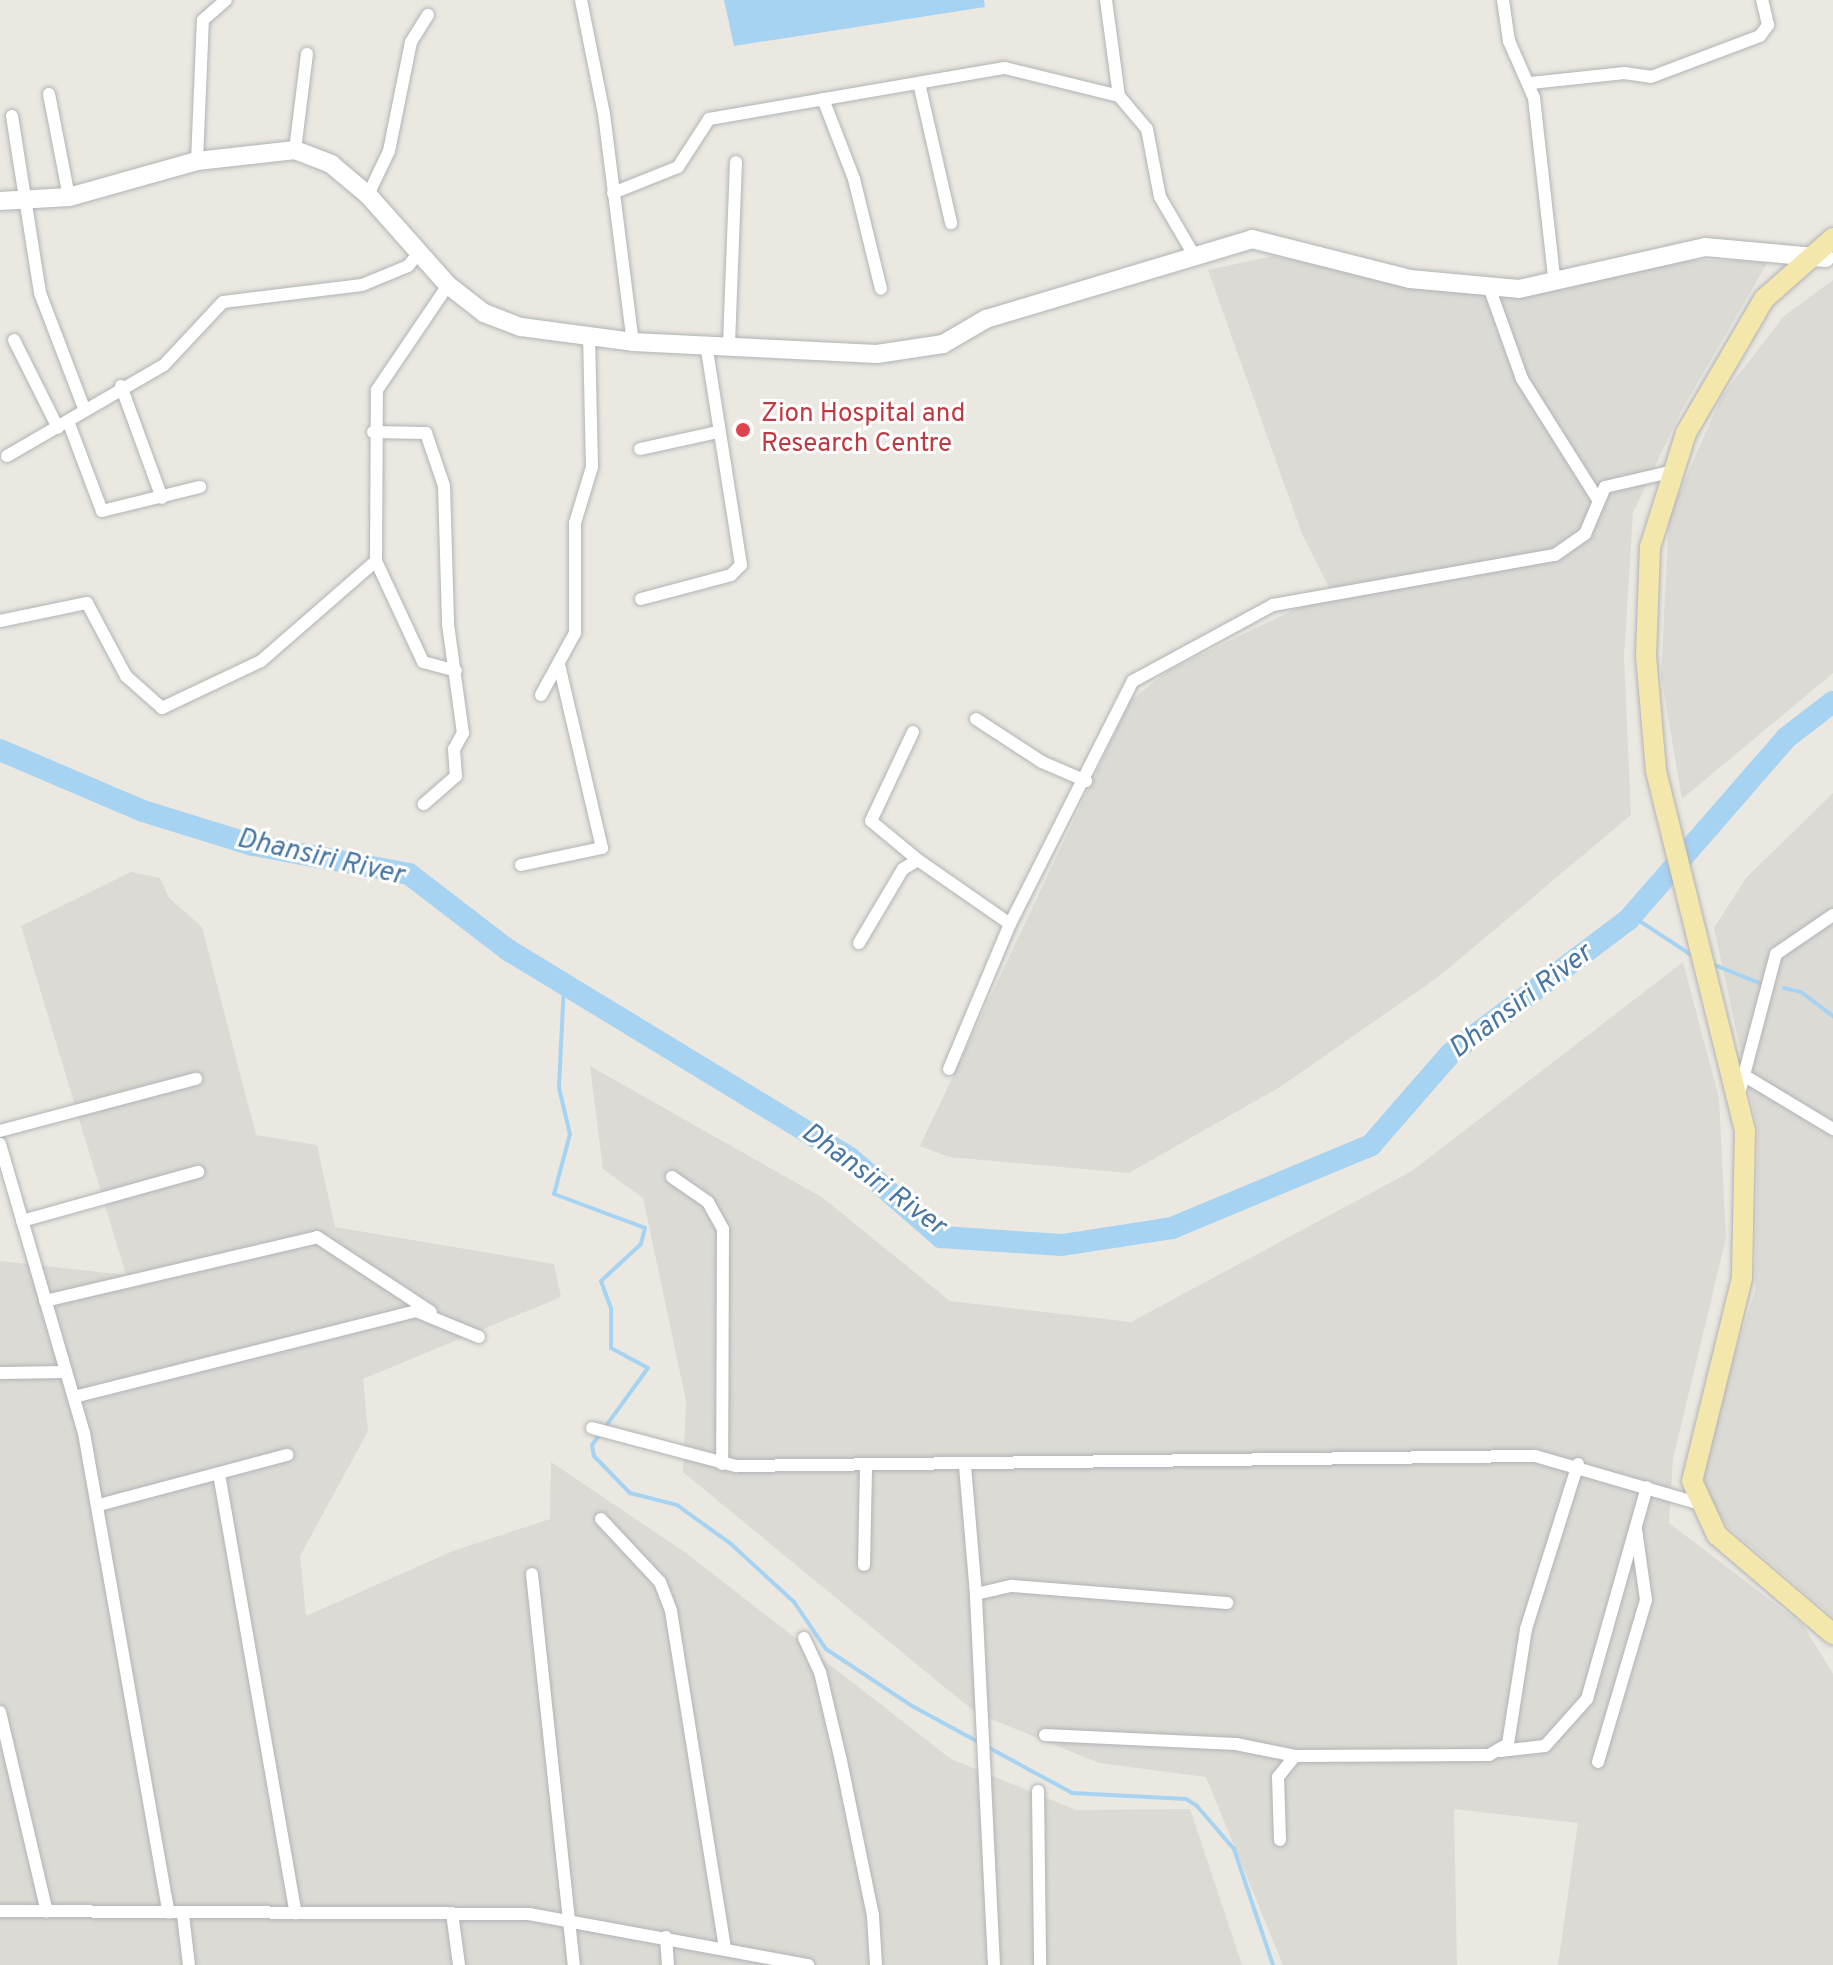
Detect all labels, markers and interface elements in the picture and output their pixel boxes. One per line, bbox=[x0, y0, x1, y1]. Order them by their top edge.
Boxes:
place label: Zion Hospital and Research Centre bbox=[761, 399, 965, 460]
marker: Zion Hospital and Research Centre bbox=[732, 419, 754, 441]
water label: Dhansiri River bbox=[233, 822, 407, 894]
water label: Dhansiri River bbox=[1443, 937, 1599, 1067]
water label: Dhansiri River bbox=[794, 1116, 952, 1244]

